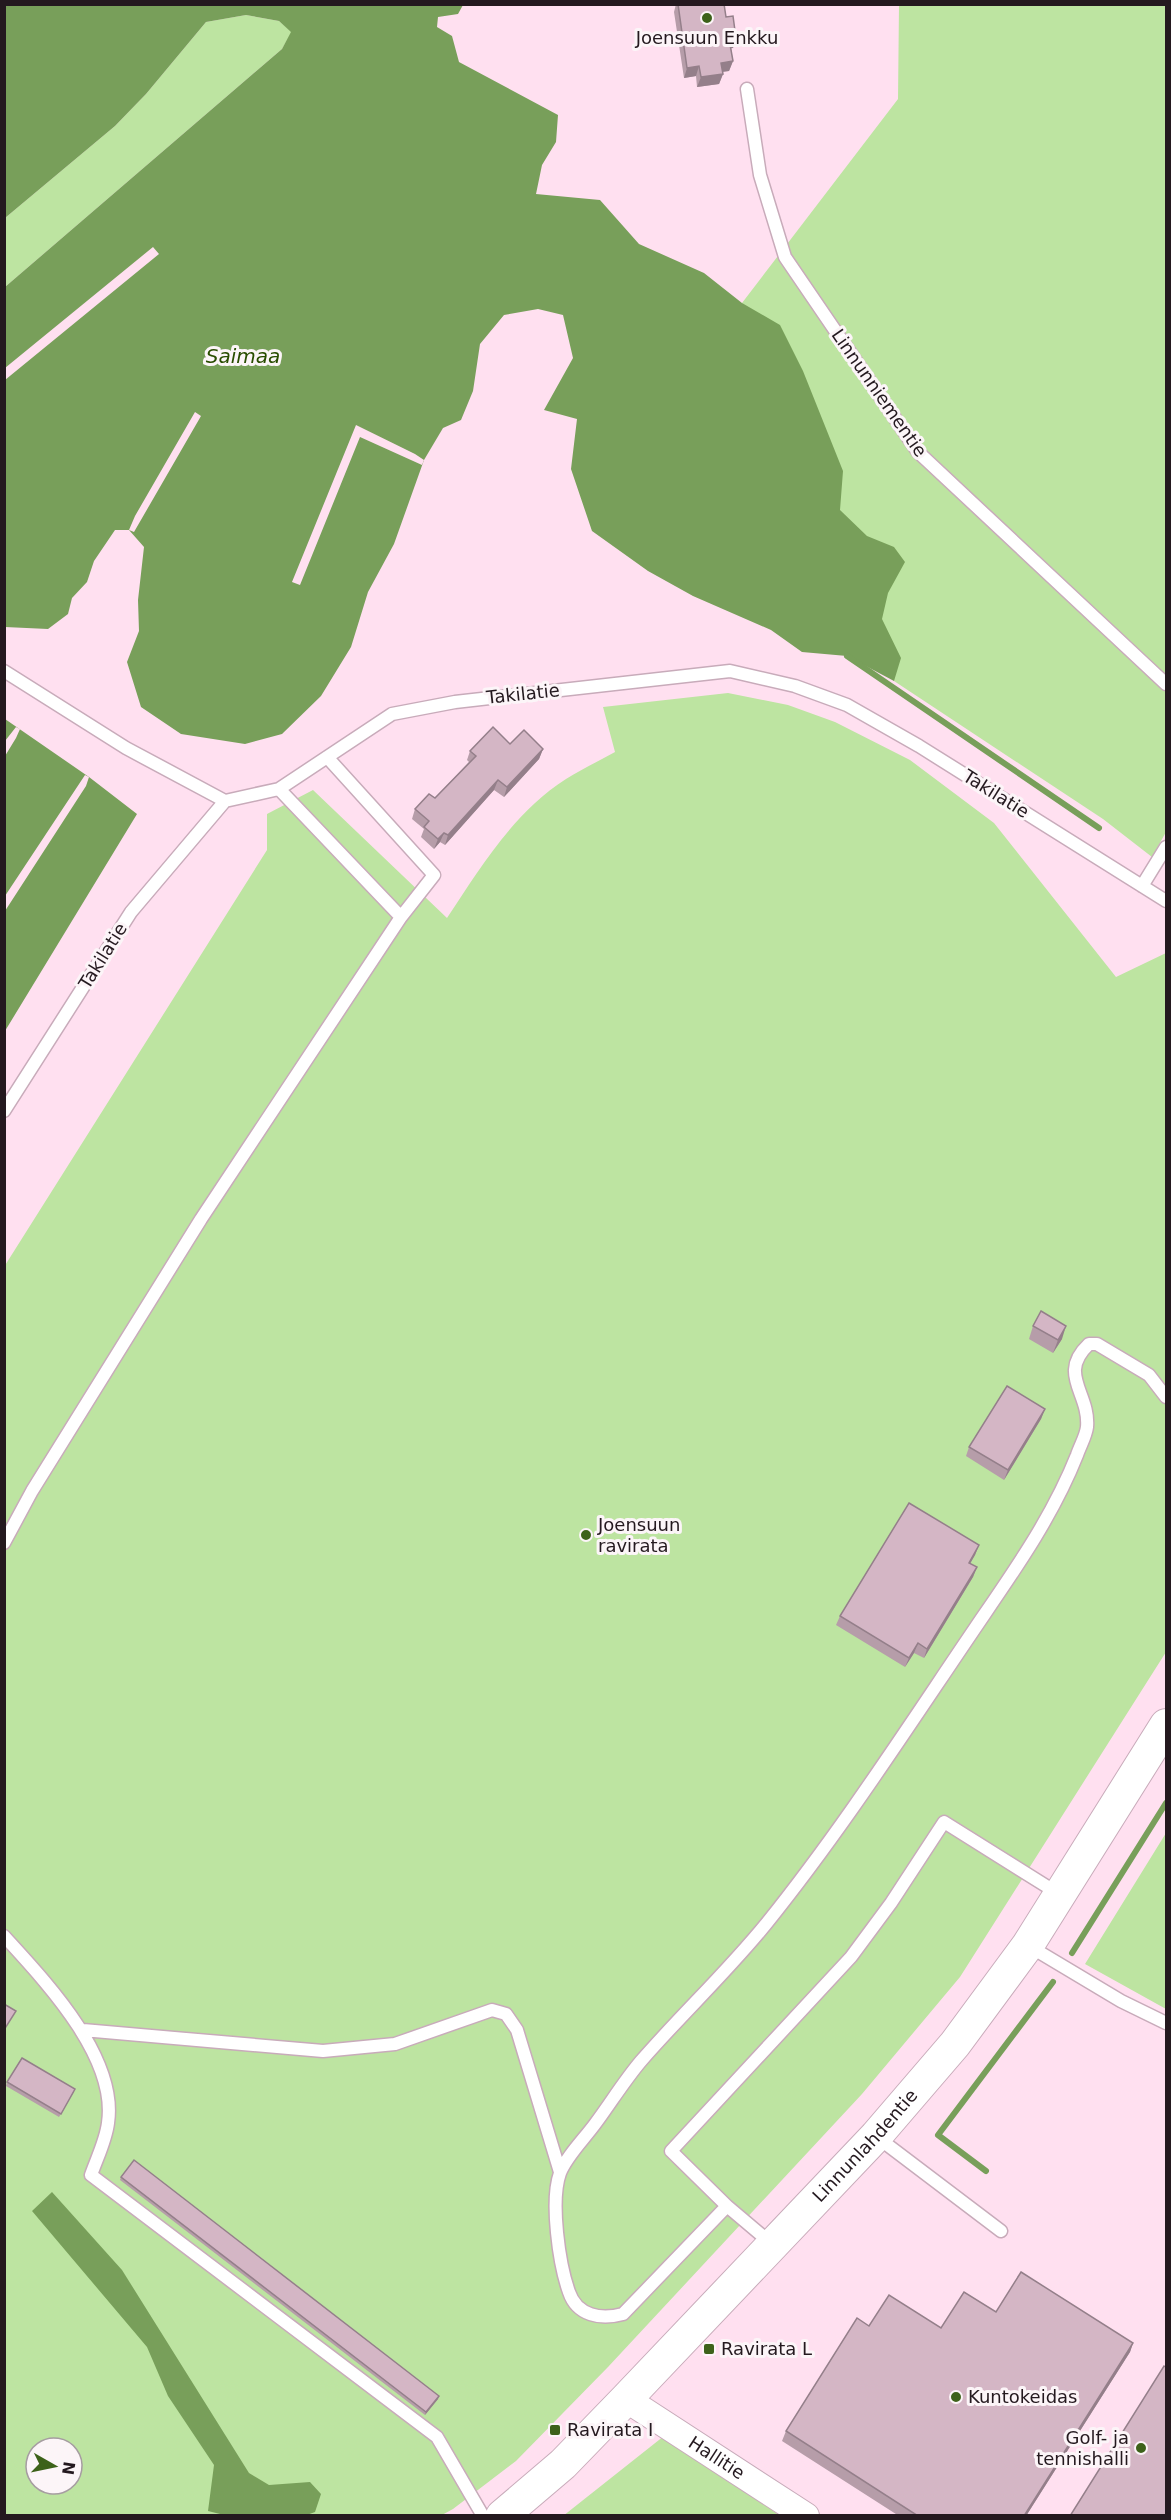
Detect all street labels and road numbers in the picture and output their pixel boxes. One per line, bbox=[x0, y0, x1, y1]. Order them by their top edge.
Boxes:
street label: Linnunniementie bbox=[827, 325, 931, 461]
street label: Takilatie bbox=[484, 679, 561, 708]
street label: Takilatie bbox=[959, 765, 1033, 822]
street label: Takilatie bbox=[74, 919, 131, 993]
street label: Linnunlahdentie bbox=[808, 2085, 921, 2206]
street label: Hallitie bbox=[685, 2432, 749, 2483]

